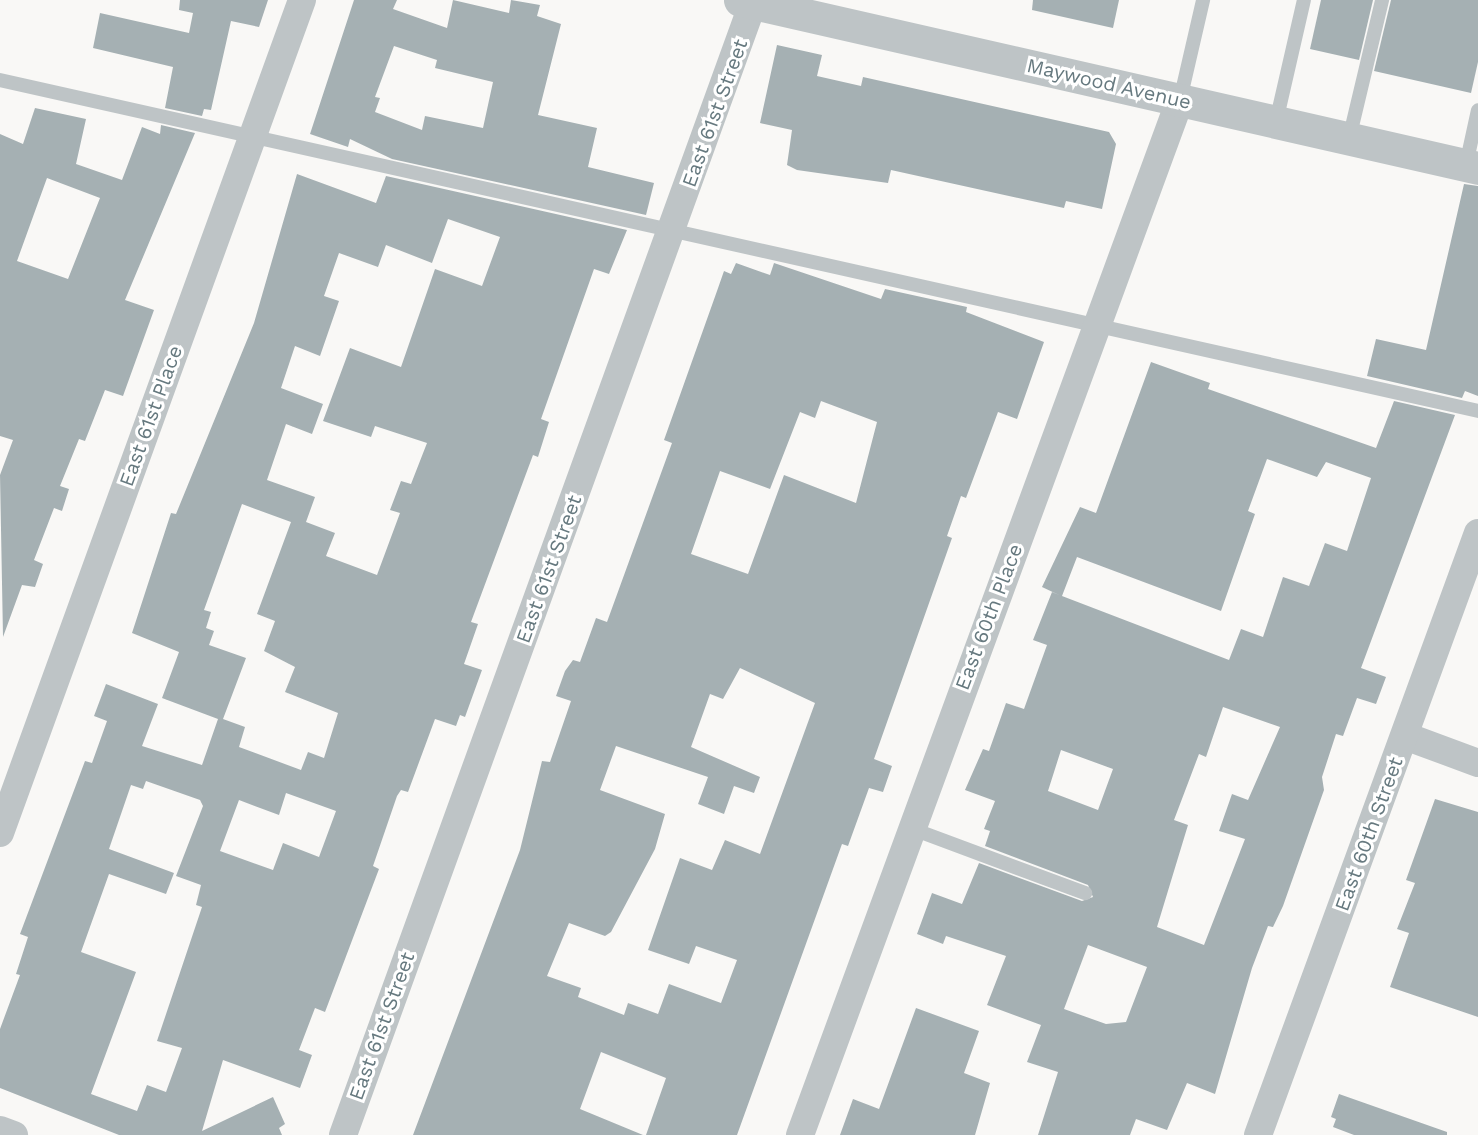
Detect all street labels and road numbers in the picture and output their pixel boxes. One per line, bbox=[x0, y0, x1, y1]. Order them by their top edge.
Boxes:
street label: East 61st Street bbox=[677, 36, 753, 190]
street label: Maywood Avenue bbox=[1024, 53, 1194, 115]
street label: East 61st Place bbox=[114, 342, 188, 490]
street label: East 61st Street bbox=[511, 492, 587, 646]
street label: East 60th Place bbox=[950, 541, 1028, 693]
street label: East 60th Street bbox=[1330, 754, 1408, 914]
street label: East 61st Street bbox=[344, 949, 420, 1103]

